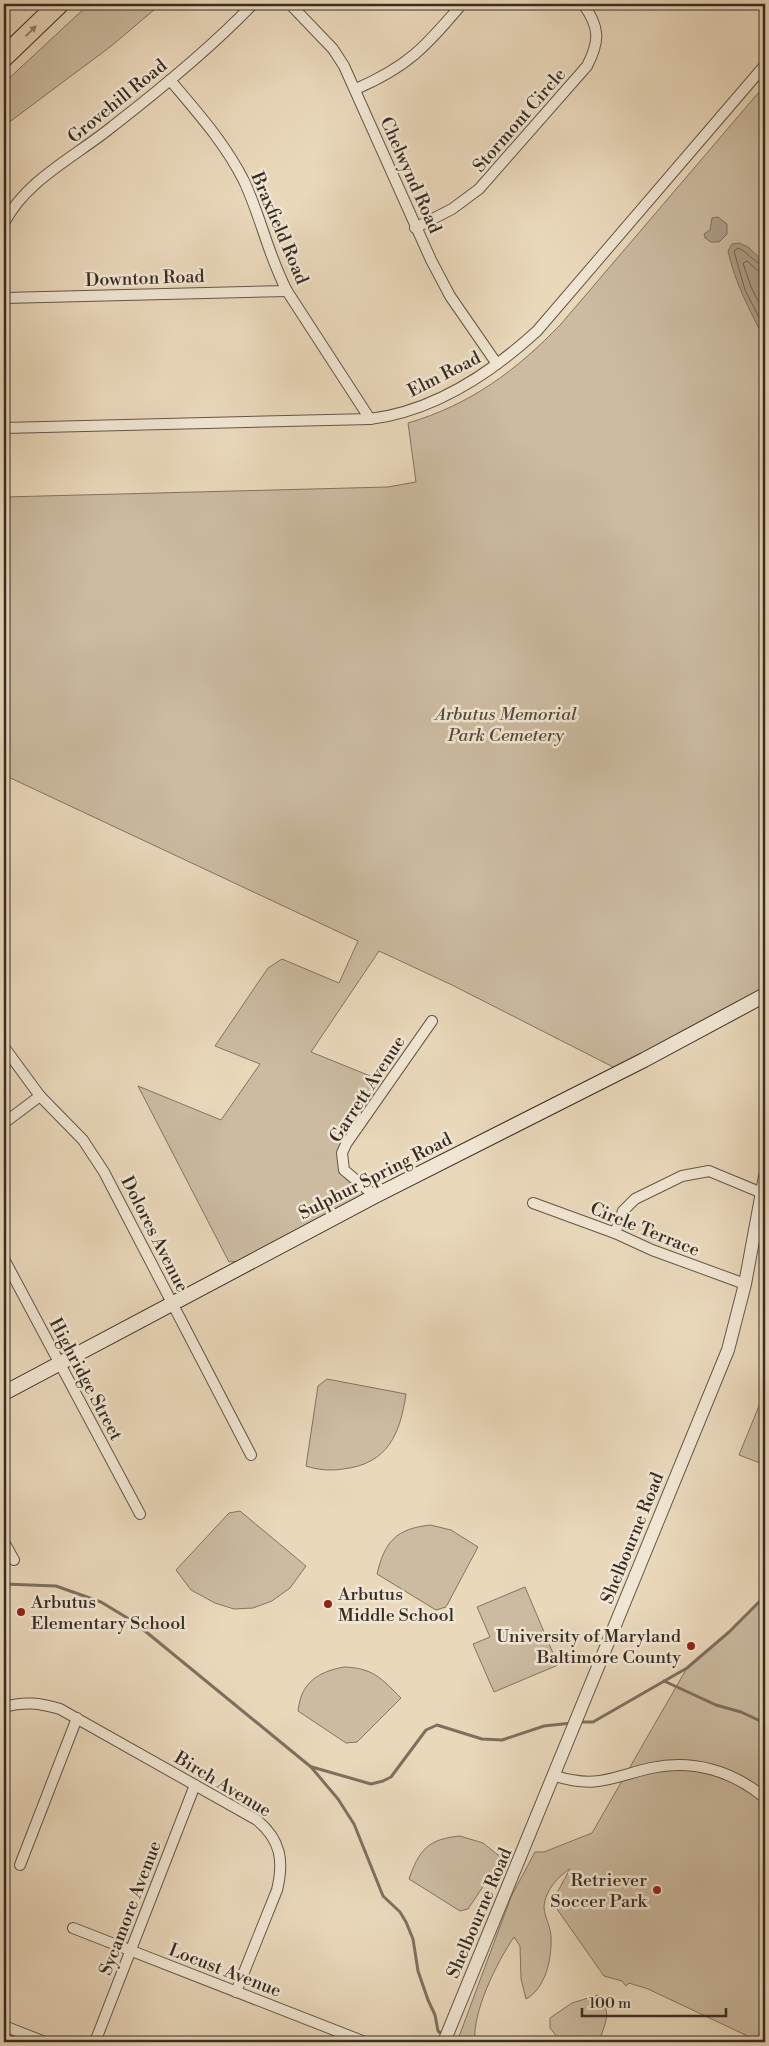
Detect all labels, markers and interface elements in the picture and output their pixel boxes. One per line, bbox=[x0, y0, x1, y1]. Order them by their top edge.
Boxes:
one-way arrow bbox=[25, 25, 37, 37]
street label: Grovehill Road bbox=[63, 54, 172, 148]
street label: Stormont Circle bbox=[468, 63, 571, 177]
street label: Chelwynd Road bbox=[375, 113, 447, 238]
street label: Braxfield Road bbox=[245, 168, 314, 288]
street label: Downton Road bbox=[85, 265, 206, 292]
street label: Elm Road bbox=[404, 346, 485, 403]
park label: Arbutus Memorial Park Cemetery bbox=[433, 703, 577, 747]
street label: Garrett Avenue bbox=[324, 1031, 411, 1147]
street label: Sulphur Spring Road bbox=[295, 1127, 456, 1225]
street label: Dolores Avenue bbox=[115, 1172, 194, 1296]
street label: Circle Terrace bbox=[587, 1197, 703, 1262]
street label: Highridge Street bbox=[44, 1314, 128, 1445]
street label: Shelbourne Road bbox=[596, 1469, 670, 1607]
place label: Arbutus Middle School bbox=[337, 1583, 455, 1627]
place label: Arbutus Elementary School bbox=[30, 1591, 186, 1635]
marker: Arbutus Middle School bbox=[322, 1598, 334, 1610]
marker: Arbutus Elementary School bbox=[15, 1606, 27, 1618]
place label: University of Maryland Baltimore County bbox=[496, 1625, 682, 1669]
marker: University of Maryland Baltimore County bbox=[685, 1640, 697, 1652]
street label: Birch Avenue bbox=[169, 1746, 275, 1822]
street label: Sycamore Avenue bbox=[94, 1838, 167, 1979]
street label: Shelbourne Road bbox=[442, 1844, 518, 1982]
place label: Retriever Soccer Park bbox=[550, 1869, 649, 1913]
marker: Retriever Soccer Park bbox=[651, 1884, 663, 1896]
street label: Locust Avenue bbox=[165, 1938, 284, 2002]
scale bar bbox=[582, 1986, 725, 2018]
text: 100 m bbox=[589, 1994, 631, 2013]

